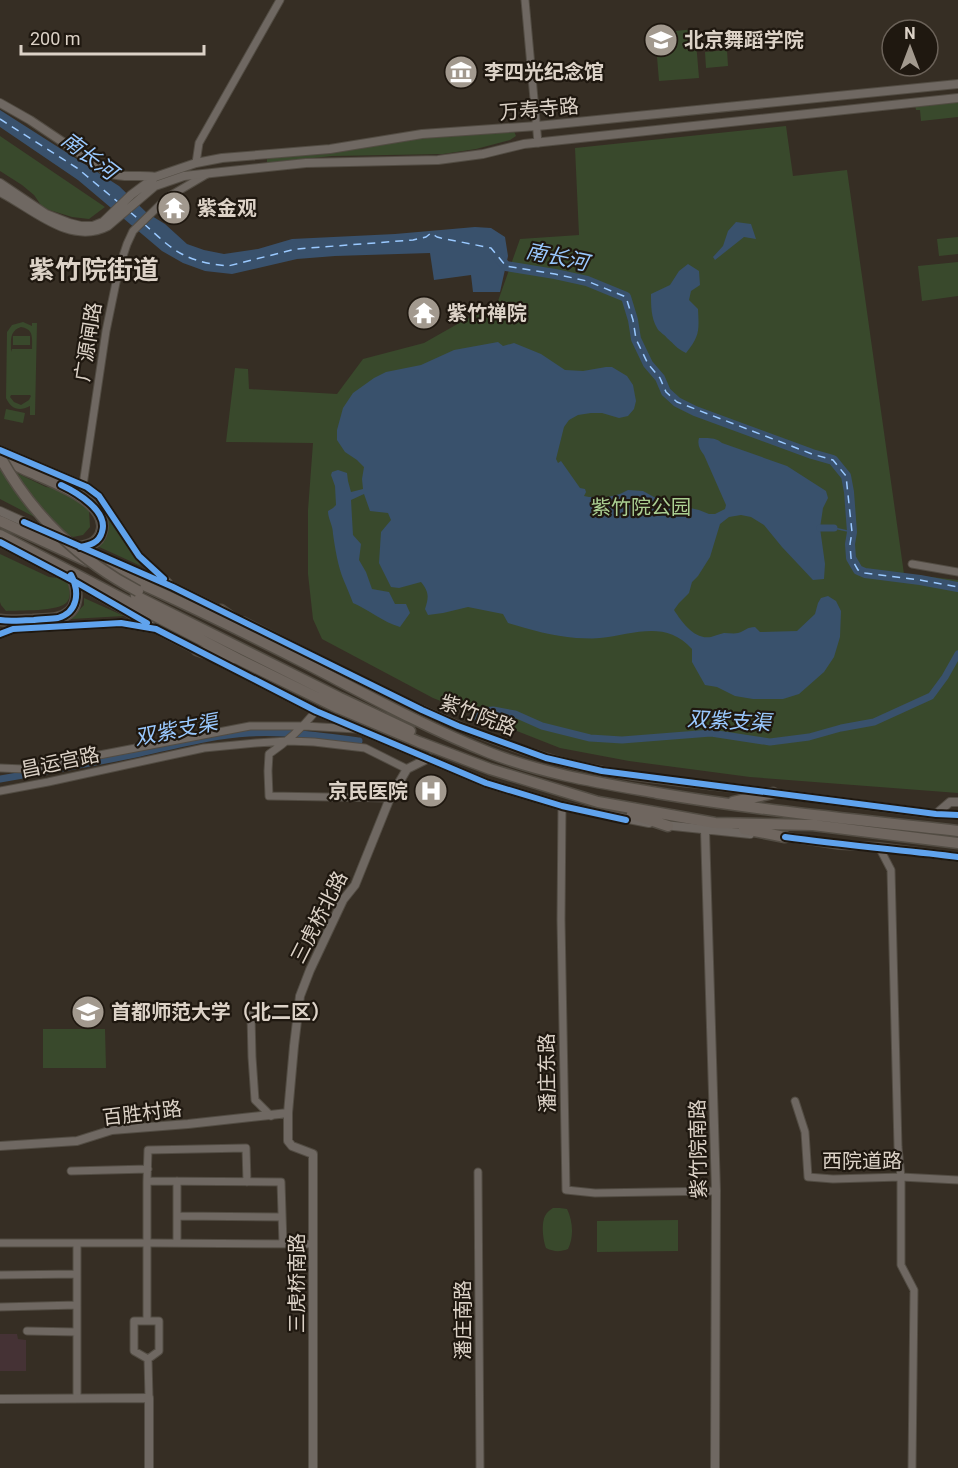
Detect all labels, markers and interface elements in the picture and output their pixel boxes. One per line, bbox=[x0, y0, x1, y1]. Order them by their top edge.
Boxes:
scale bar bbox=[21, 18, 204, 56]
north arrow bbox=[880, 18, 940, 78]
school or university icon: 北京舞蹈学院 bbox=[643, 22, 679, 58]
text: N bbox=[904, 24, 916, 43]
text: 200 m bbox=[30, 28, 81, 49]
place label: 北京舞蹈学院 bbox=[684, 28, 804, 52]
museum icon: 李四光纪念馆 bbox=[443, 54, 479, 90]
place label: 李四光纪念馆 bbox=[484, 60, 604, 84]
street label: 万寿寺路 bbox=[498, 94, 580, 124]
water label: 南长河 bbox=[57, 127, 125, 187]
temple icon: 紫金观 bbox=[156, 190, 192, 226]
place label: 紫金观 bbox=[197, 196, 257, 220]
water label: 南长河 bbox=[524, 239, 594, 276]
district label: 紫竹院街道 bbox=[29, 255, 159, 285]
temple icon: 紫竹禅院 bbox=[406, 295, 442, 331]
street label: 广源闸路 bbox=[70, 301, 106, 383]
place label: 紫竹禅院 bbox=[447, 301, 527, 325]
park label: 紫竹院公园 bbox=[591, 495, 691, 519]
street label: 紫竹院路 bbox=[436, 689, 520, 741]
water label: 双紫支渠 bbox=[686, 707, 775, 735]
water label: 双紫支渠 bbox=[132, 710, 222, 750]
street label: 昌运宫路 bbox=[18, 742, 102, 782]
hospital icon: 京民医院 bbox=[413, 773, 449, 809]
place label: 京民医院 bbox=[328, 779, 408, 803]
street label: 三虎桥北路 bbox=[286, 867, 352, 967]
school or university icon: 首都师范大学（北二区） bbox=[70, 994, 106, 1030]
place label: 首都师范大学（北二区） bbox=[111, 1000, 331, 1024]
street label: 潘庄东路 bbox=[534, 1033, 560, 1113]
street label: 百胜村路 bbox=[101, 1096, 183, 1130]
street label: 紫竹院南路 bbox=[685, 1099, 711, 1199]
street label: 西院道路 bbox=[822, 1149, 902, 1173]
street label: 三虎桥南路 bbox=[285, 1233, 309, 1333]
street label: 潘庄南路 bbox=[451, 1280, 475, 1360]

